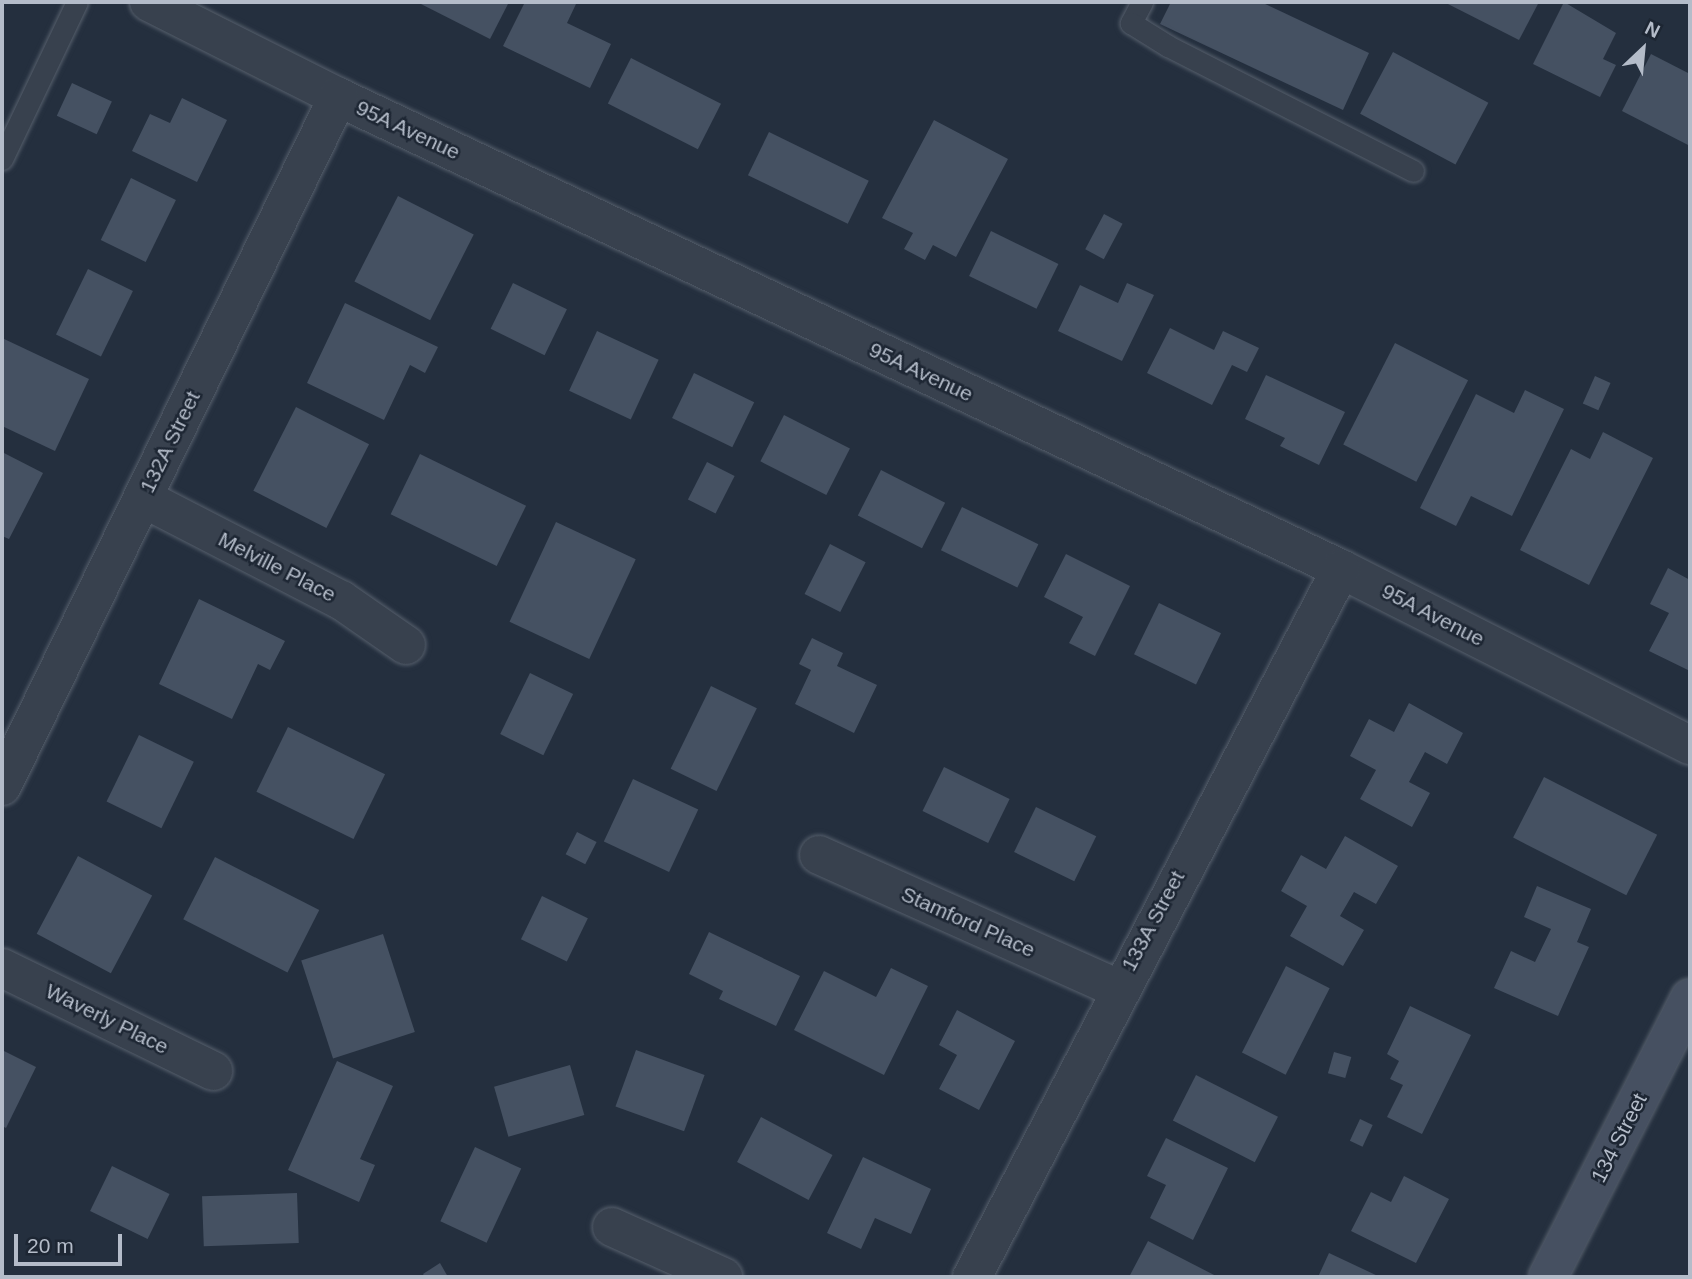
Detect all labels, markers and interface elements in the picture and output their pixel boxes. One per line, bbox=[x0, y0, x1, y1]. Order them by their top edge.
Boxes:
north arrow bbox=[1608, 14, 1678, 84]
text: N bbox=[1642, 17, 1663, 42]
street label: 95A Avenue bbox=[351, 94, 465, 166]
street label: 95A Avenue bbox=[864, 336, 978, 408]
street label: 132A Street bbox=[134, 387, 206, 497]
street label: Melville Place bbox=[214, 527, 340, 607]
street label: 95A Avenue bbox=[1376, 578, 1490, 652]
street label: 133A Street bbox=[1116, 866, 1190, 976]
street label: Stamford Place bbox=[897, 881, 1039, 963]
street label: Waverly Place bbox=[42, 978, 172, 1060]
street label: 134 Street bbox=[1586, 1089, 1652, 1187]
scale bar bbox=[18, 1220, 126, 1264]
text: 20 m bbox=[27, 1234, 74, 1257]

